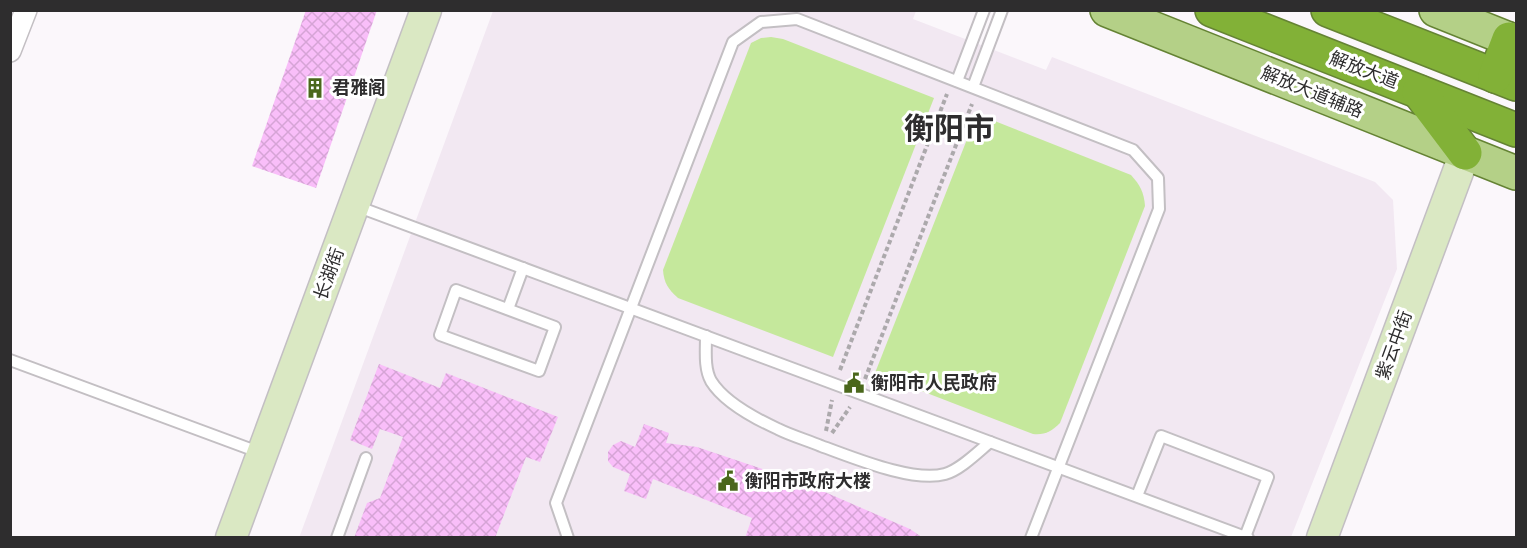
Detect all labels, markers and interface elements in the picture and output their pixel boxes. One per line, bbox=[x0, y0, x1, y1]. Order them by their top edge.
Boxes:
street label: 解放大道 bbox=[1326, 48, 1401, 93]
street label: 解放大道辅路 bbox=[1258, 62, 1366, 122]
building icon: 君雅阁 bbox=[303, 76, 327, 100]
place label: 君雅阁 bbox=[332, 78, 386, 99]
district label: 衡阳市 bbox=[904, 112, 994, 148]
street label: 长湖街 bbox=[310, 245, 349, 303]
street label: 紫云中街 bbox=[1372, 308, 1417, 383]
public building icon: 衡阳市人民政府 bbox=[842, 371, 866, 395]
place label: 衡阳市人民政府 bbox=[871, 372, 997, 394]
public building icon: 衡阳市政府大楼 bbox=[716, 469, 740, 493]
place label: 衡阳市政府大楼 bbox=[745, 470, 871, 492]

